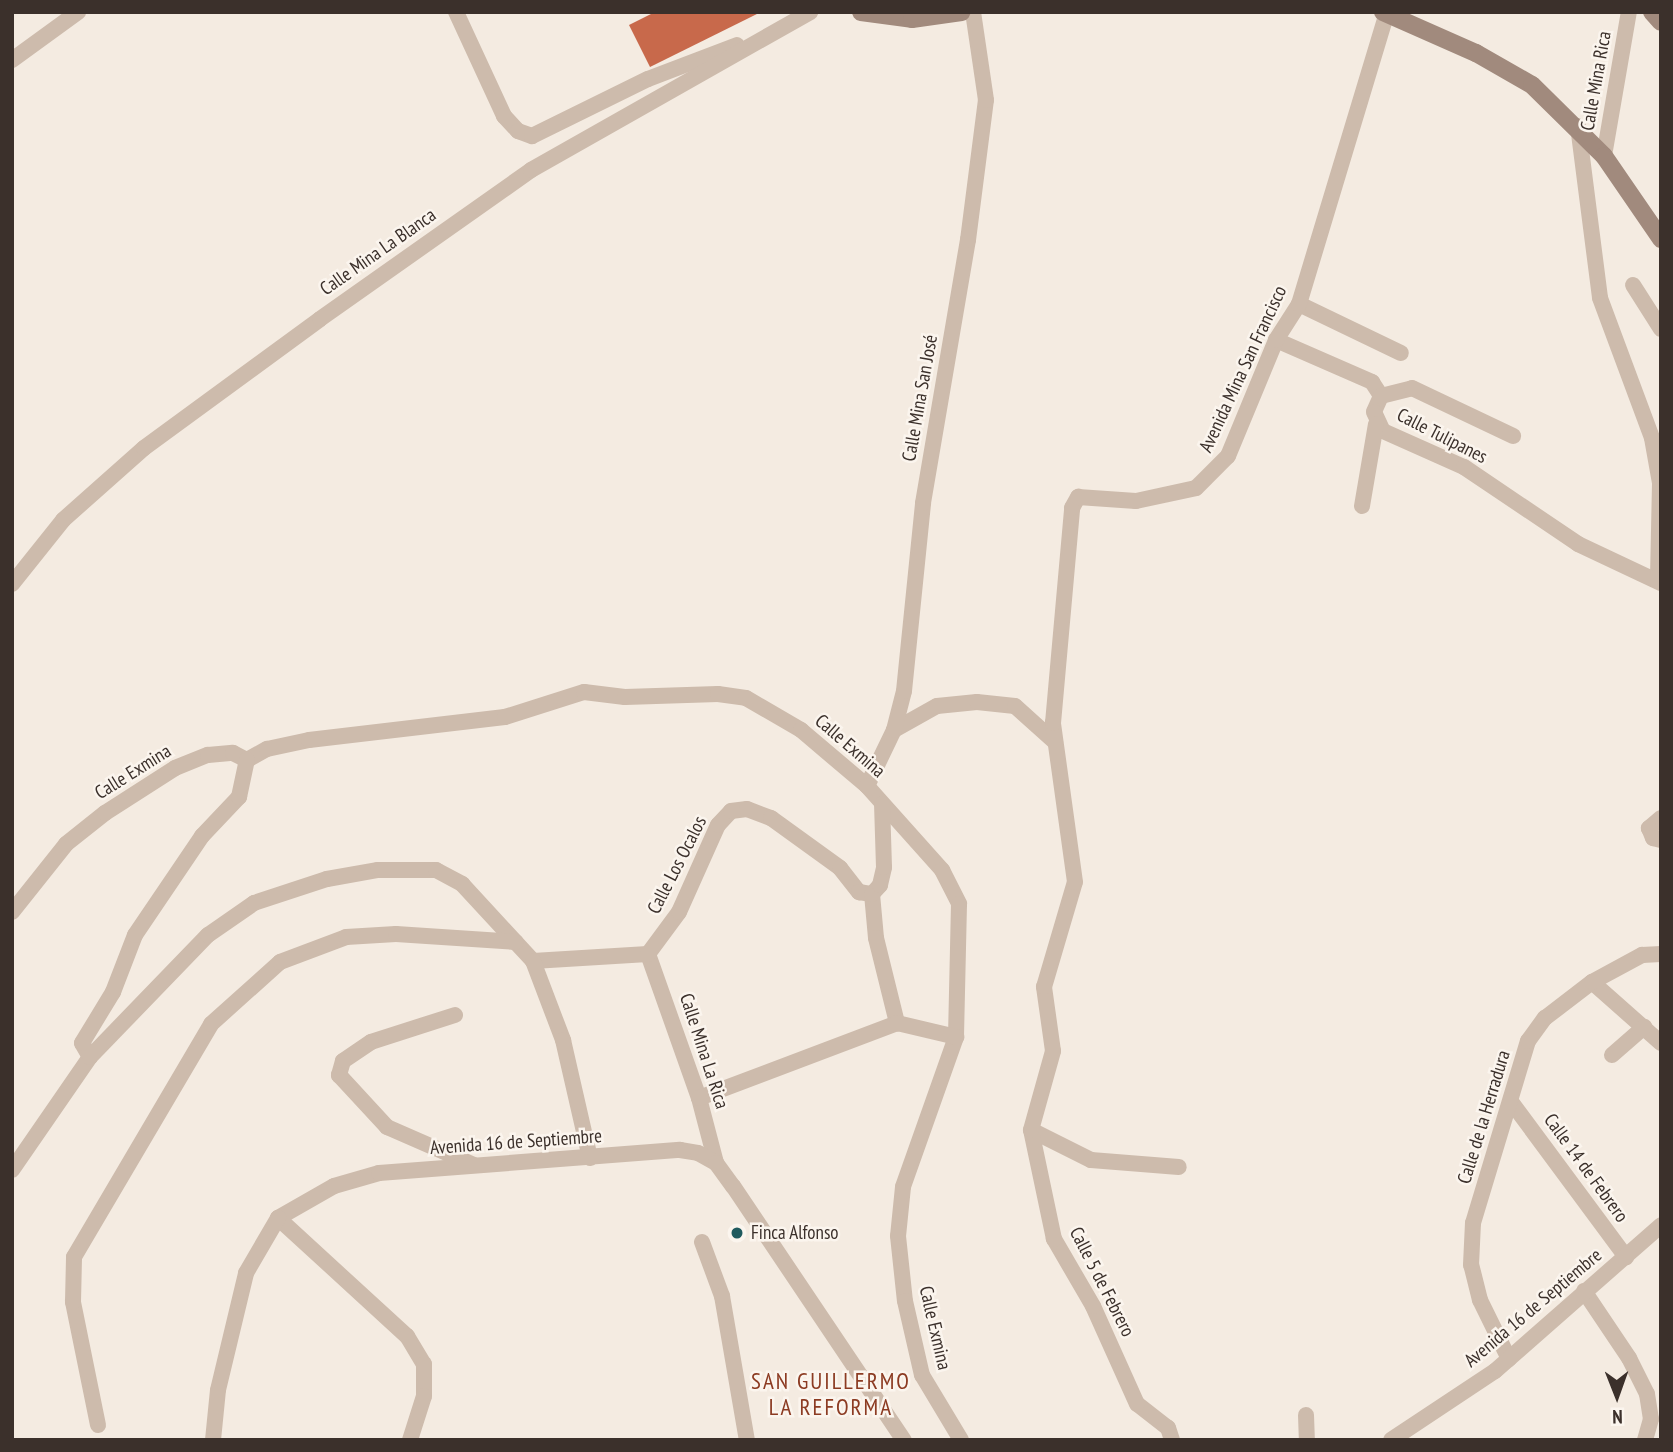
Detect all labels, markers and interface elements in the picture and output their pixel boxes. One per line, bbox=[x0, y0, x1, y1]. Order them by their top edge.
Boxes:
street label: Calle Mina Rica bbox=[1576, 29, 1616, 133]
street label: Calle Mina La Blanca bbox=[316, 204, 440, 300]
street label: Avenida Mina San Francisco bbox=[1194, 282, 1292, 456]
street label: Calle Mina San José bbox=[898, 333, 942, 463]
street label: Calle Tulipanes bbox=[1393, 403, 1491, 469]
street label: Calle Exmina bbox=[810, 709, 890, 783]
street label: Calle Exmina bbox=[91, 740, 175, 804]
street label: Calle Los Ocalos bbox=[643, 812, 711, 918]
street label: Calle Mina La Rica bbox=[675, 990, 733, 1112]
street label: Calle de la Herradura bbox=[1453, 1048, 1515, 1186]
street label: Calle 14 de Febrero bbox=[1539, 1109, 1633, 1227]
street label: Avenida 16 de Septiembre bbox=[429, 1125, 603, 1159]
place label: Finca Alfonso bbox=[751, 1222, 839, 1244]
street label: Calle 5 de Febrero bbox=[1065, 1223, 1139, 1341]
marker: Finca Alfonso bbox=[729, 1225, 745, 1241]
street label: Avenida 16 de Septiembre bbox=[1460, 1244, 1606, 1372]
street label: Calle Exmina bbox=[914, 1284, 956, 1372]
north arrow bbox=[1582, 1361, 1652, 1431]
district label: SAN GUILLERMO LA REFORMA bbox=[753, 1367, 909, 1421]
text: N bbox=[1612, 1405, 1623, 1429]

